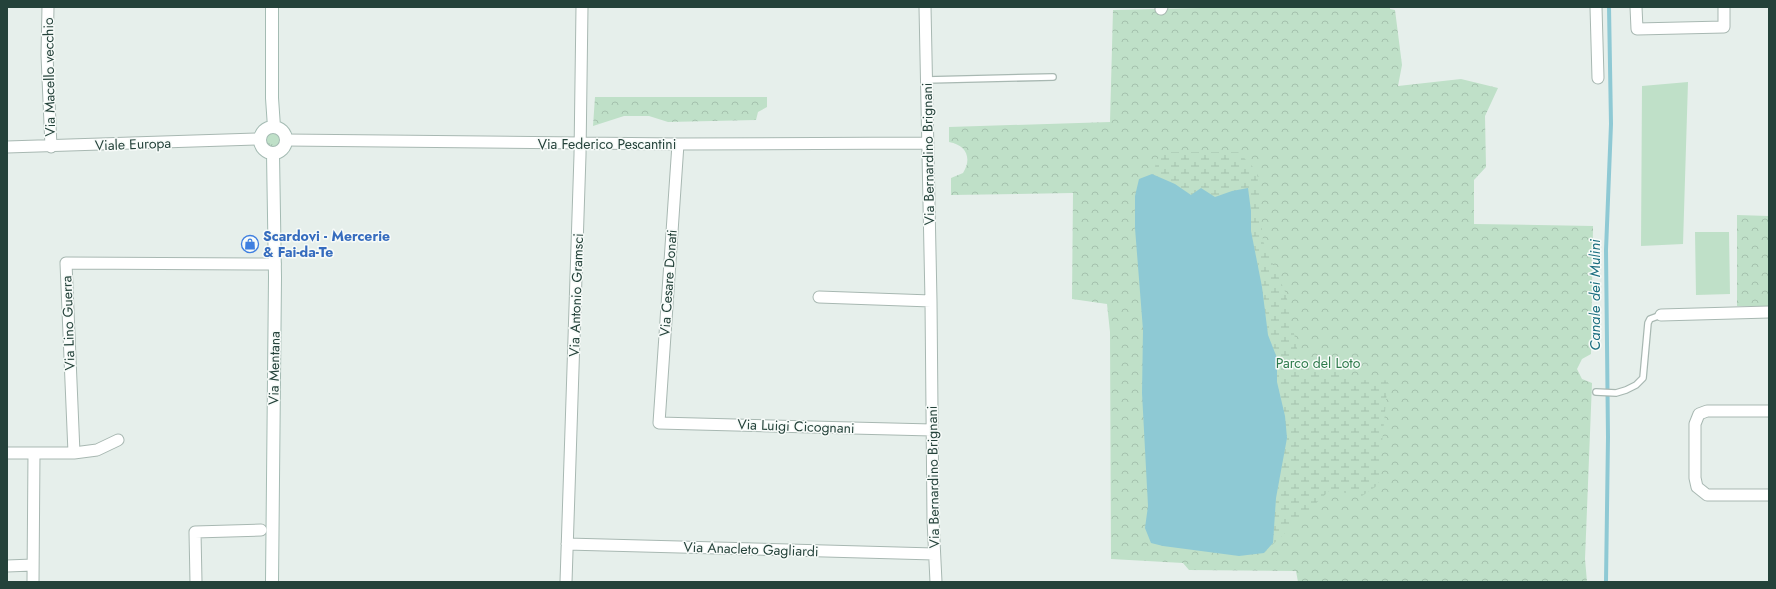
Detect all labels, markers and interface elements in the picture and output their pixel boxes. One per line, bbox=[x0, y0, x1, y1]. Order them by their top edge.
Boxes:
street label: Via Macello vecchio bbox=[38, 17, 60, 137]
street label: Via Bernardino Brignani bbox=[917, 83, 939, 225]
street label: Viale Europa bbox=[95, 133, 171, 155]
street label: Via Federico Pescantini bbox=[538, 134, 676, 154]
place label: Scardovi - Mercerie & Fai-da-Te bbox=[263, 226, 390, 262]
street label: Via Cesare Donati bbox=[654, 229, 682, 337]
street label: Via Antonio Gramsci bbox=[564, 233, 588, 357]
shop icon: Scardovi - Mercerie & Fai-da-Te bbox=[240, 234, 260, 254]
water label: Canale dei Mulini bbox=[1584, 239, 1606, 351]
street label: Via Lino Guerra bbox=[56, 275, 80, 371]
street label: Via Mentana bbox=[263, 331, 285, 405]
park label: Parco del Loto bbox=[1276, 353, 1361, 373]
street label: Via Bernardino Brignani bbox=[922, 406, 944, 548]
street label: Via Luigi Cicognani bbox=[737, 414, 855, 438]
street label: Via Anacleto Gagliardi bbox=[683, 537, 819, 561]

